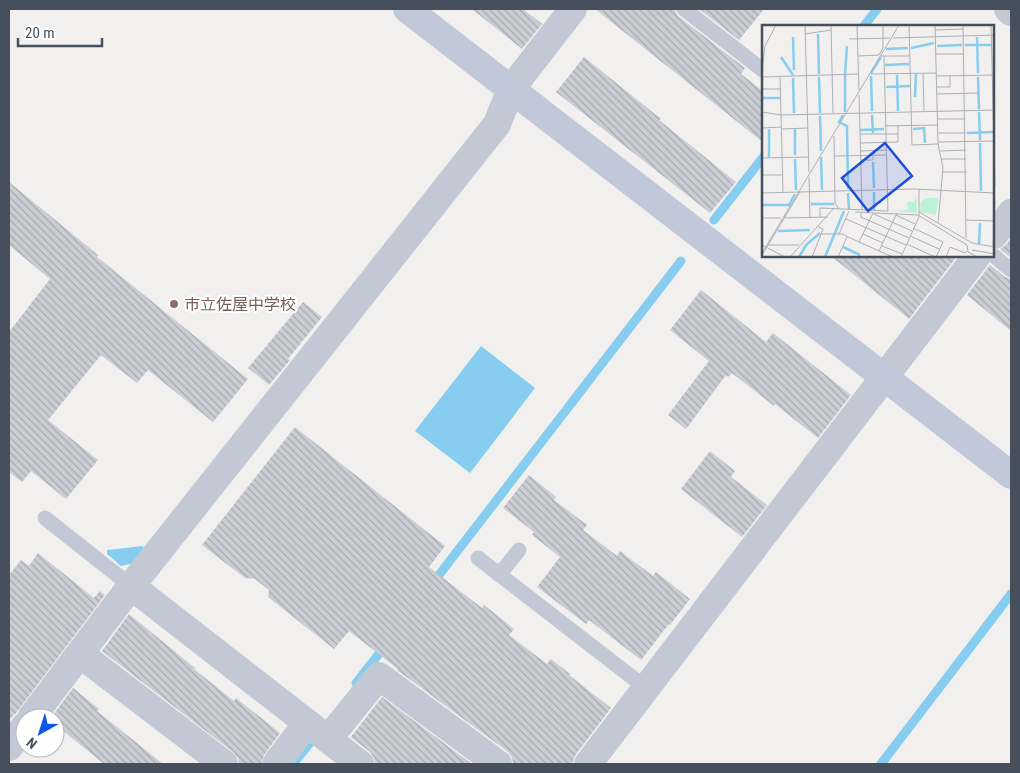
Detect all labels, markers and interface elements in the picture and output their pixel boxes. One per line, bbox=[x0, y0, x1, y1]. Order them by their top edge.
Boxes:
scale bar bbox=[18, 15, 101, 47]
text: 20 m bbox=[25, 24, 55, 42]
inset map bbox=[762, 25, 995, 258]
place label: 市立佐屋中学校 bbox=[184, 295, 296, 314]
marker: 市立佐屋中学校 bbox=[168, 298, 180, 310]
north arrow bbox=[15, 708, 65, 758]
text: N bbox=[23, 734, 40, 752]

